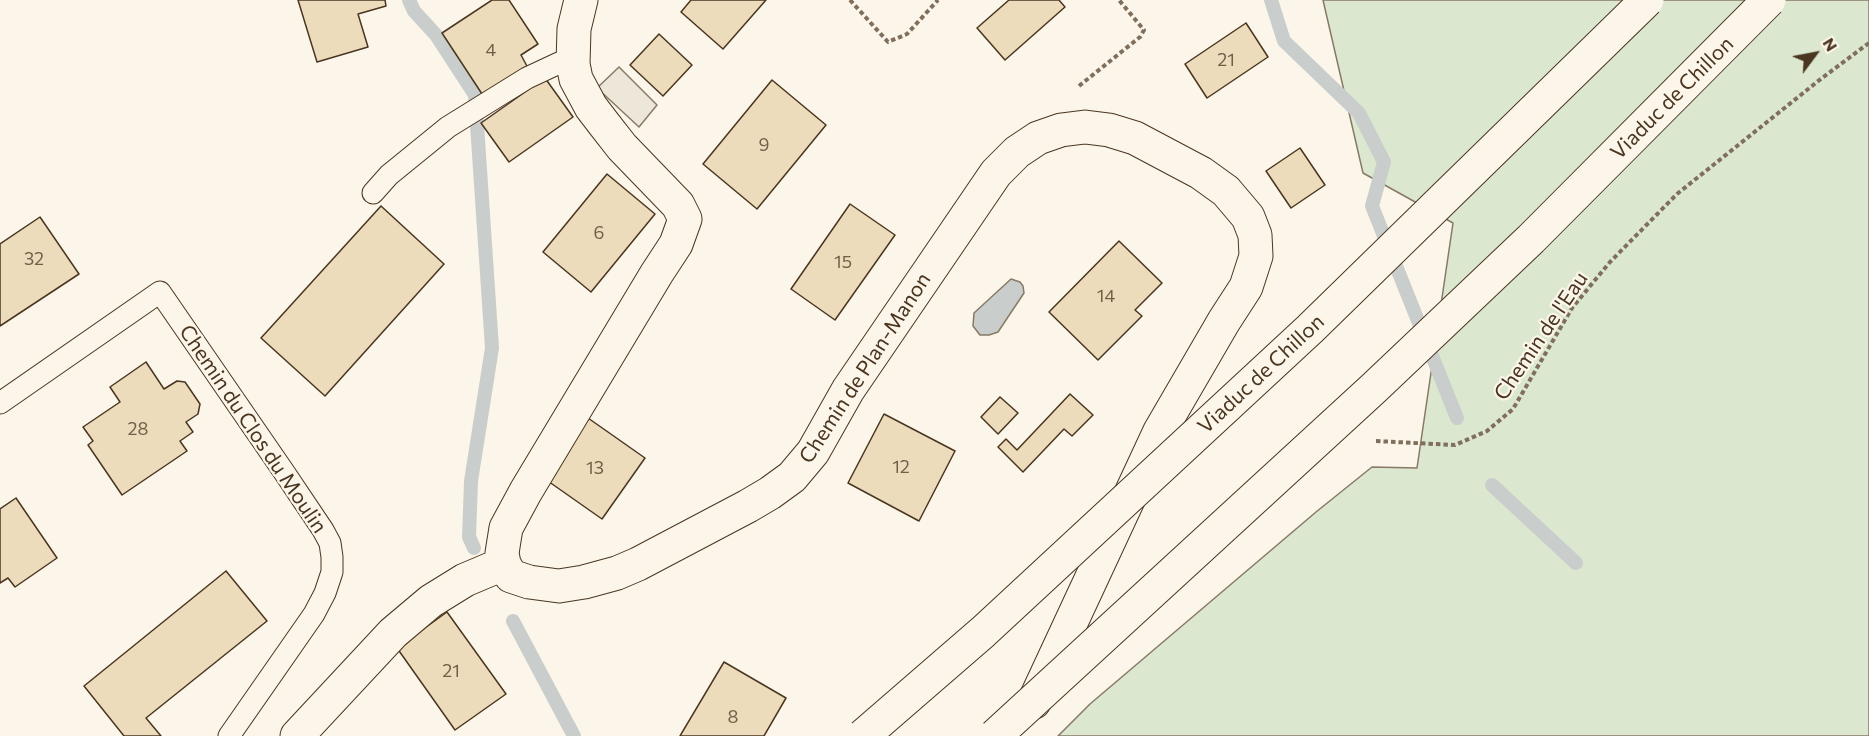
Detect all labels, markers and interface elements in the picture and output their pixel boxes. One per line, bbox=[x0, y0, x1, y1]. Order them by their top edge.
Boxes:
north arrow bbox=[1785, 24, 1845, 84]
street label: Viaduc de Chillon bbox=[1605, 31, 1739, 165]
text: N bbox=[1819, 34, 1842, 54]
house number: 4 bbox=[486, 39, 496, 61]
house number: 21 bbox=[1217, 49, 1235, 71]
house number: 9 bbox=[759, 134, 769, 156]
house number: 6 bbox=[594, 222, 604, 244]
house number: 32 bbox=[24, 248, 44, 270]
house number: 15 bbox=[834, 251, 852, 273]
street label: Chemin de l'Eau bbox=[1489, 267, 1593, 405]
street label: Chemin de Plan-Manon bbox=[794, 268, 936, 468]
house number: 14 bbox=[1097, 285, 1115, 307]
street label: Viaduc de Chillon bbox=[1193, 309, 1329, 439]
street label: Chemin du Clos du Moulin bbox=[174, 320, 332, 538]
house number: 28 bbox=[128, 418, 148, 440]
house number: 12 bbox=[892, 456, 910, 478]
house number: 13 bbox=[586, 457, 604, 479]
house number: 21 bbox=[442, 660, 460, 682]
house number: 8 bbox=[728, 706, 738, 728]

